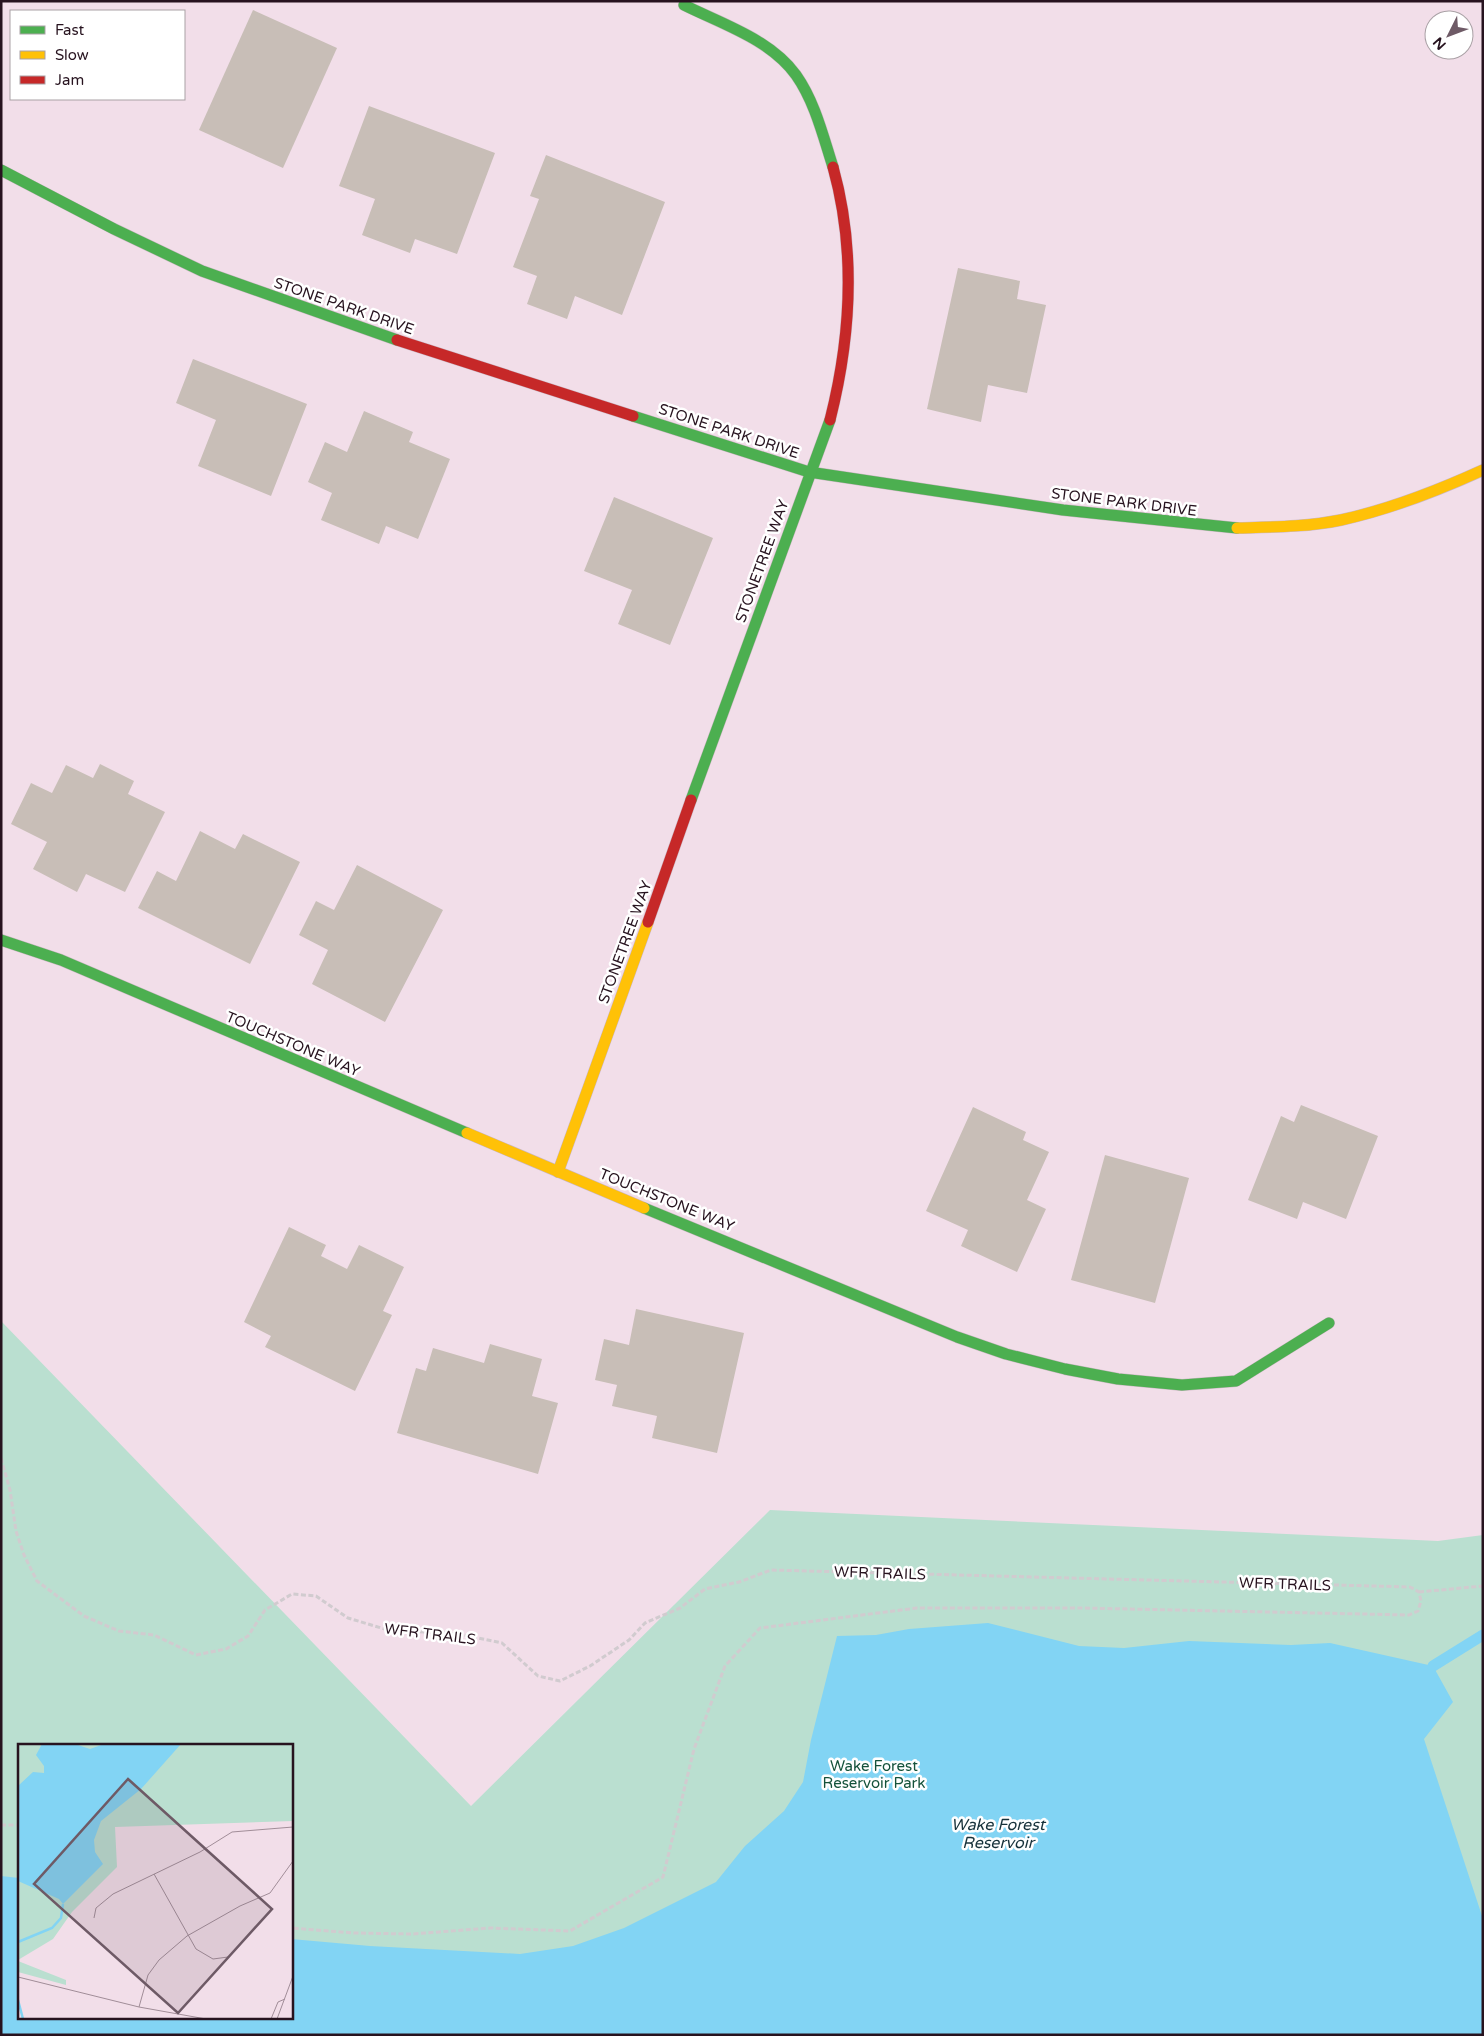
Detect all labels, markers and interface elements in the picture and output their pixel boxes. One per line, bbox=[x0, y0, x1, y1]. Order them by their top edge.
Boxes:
legend bbox=[10, 10, 185, 100]
north arrow bbox=[1424, 10, 1474, 60]
text: Fast bbox=[55, 21, 85, 39]
text: N bbox=[1430, 33, 1450, 53]
text: Slow bbox=[55, 46, 89, 64]
text: Jam bbox=[55, 71, 84, 89]
street label: STONE PARK DRIVE bbox=[272, 274, 416, 338]
street label: STONE PARK DRIVE bbox=[657, 400, 801, 462]
street label: STONE PARK DRIVE bbox=[1050, 484, 1198, 520]
street label: STONETREE WAY bbox=[731, 497, 793, 625]
street label: STONETREE WAY bbox=[594, 878, 656, 1006]
street label: TOUCHSTONE WAY bbox=[223, 1008, 363, 1081]
street label: TOUCHSTONE WAY bbox=[597, 1165, 738, 1236]
street label: WFR TRAILS bbox=[834, 1562, 926, 1584]
street label: WFR TRAILS bbox=[1239, 1573, 1331, 1595]
street label: WFR TRAILS bbox=[383, 1619, 477, 1649]
inset map bbox=[18, 1744, 292, 2018]
park label: Wake Forest Reservoir Park bbox=[823, 1757, 926, 1792]
water label: Wake Forest Reservoir bbox=[951, 1815, 1047, 1853]

